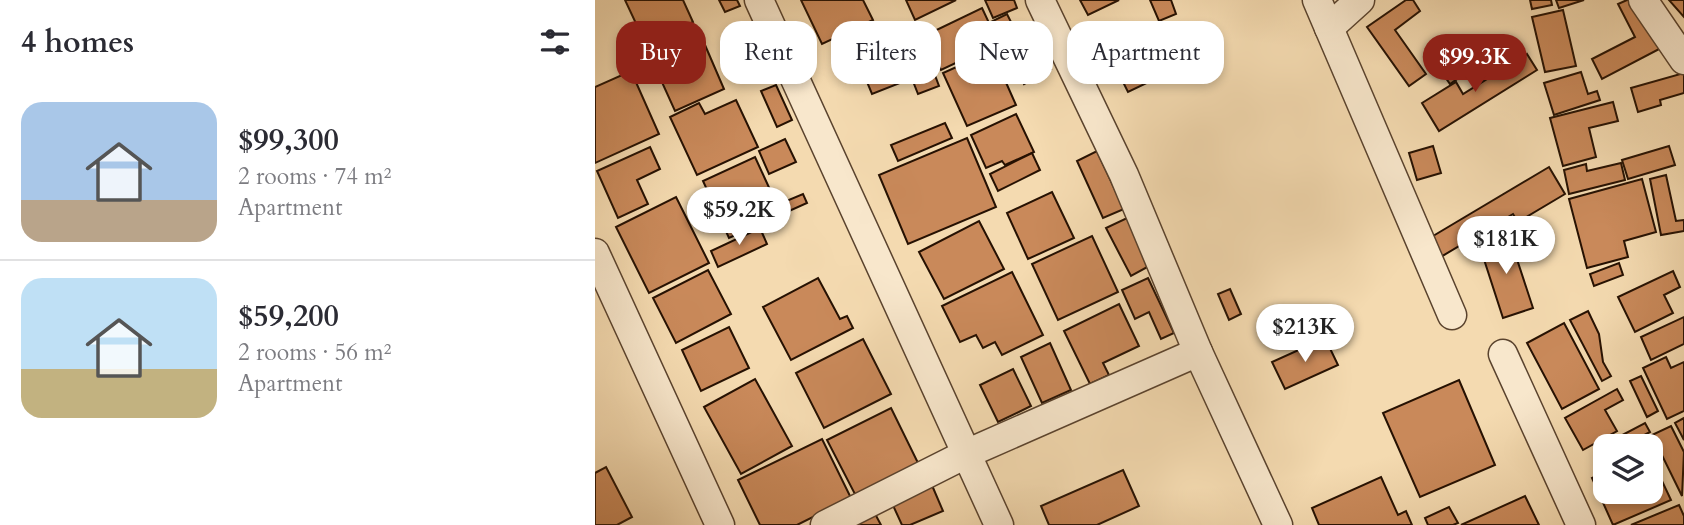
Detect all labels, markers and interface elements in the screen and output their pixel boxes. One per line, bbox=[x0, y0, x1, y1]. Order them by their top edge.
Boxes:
chip: Buy bbox=[616, 21, 706, 84]
chip: Rent bbox=[720, 21, 817, 84]
chip: Filters bbox=[831, 21, 941, 84]
chip: New bbox=[955, 21, 1053, 84]
chip: Apartment bbox=[1067, 21, 1224, 84]
text: 4 homes bbox=[21, 22, 134, 63]
icon: filters bbox=[536, 23, 574, 61]
pin: $99.3K bbox=[1418, 34, 1532, 94]
text: $99.3K bbox=[1439, 41, 1511, 72]
text: $99,300 bbox=[238, 120, 339, 161]
icon: home bbox=[77, 130, 161, 214]
text: 2 rooms · 74 m² bbox=[238, 161, 391, 192]
pin: $59.2K bbox=[682, 188, 796, 247]
text: Apartment bbox=[238, 192, 342, 223]
text: $59.2K bbox=[703, 194, 775, 225]
pin: $181K bbox=[1457, 216, 1555, 276]
text: $181K bbox=[1473, 223, 1539, 254]
text: $59,200 bbox=[238, 296, 339, 337]
pin: $213K bbox=[1256, 304, 1354, 364]
icon: home bbox=[77, 306, 161, 390]
text: $213K bbox=[1272, 311, 1338, 342]
text: 2 rooms · 56 m² bbox=[238, 337, 391, 368]
text: Apartment bbox=[238, 368, 342, 399]
map controls bbox=[1593, 434, 1663, 504]
button: layers bbox=[1593, 434, 1663, 504]

